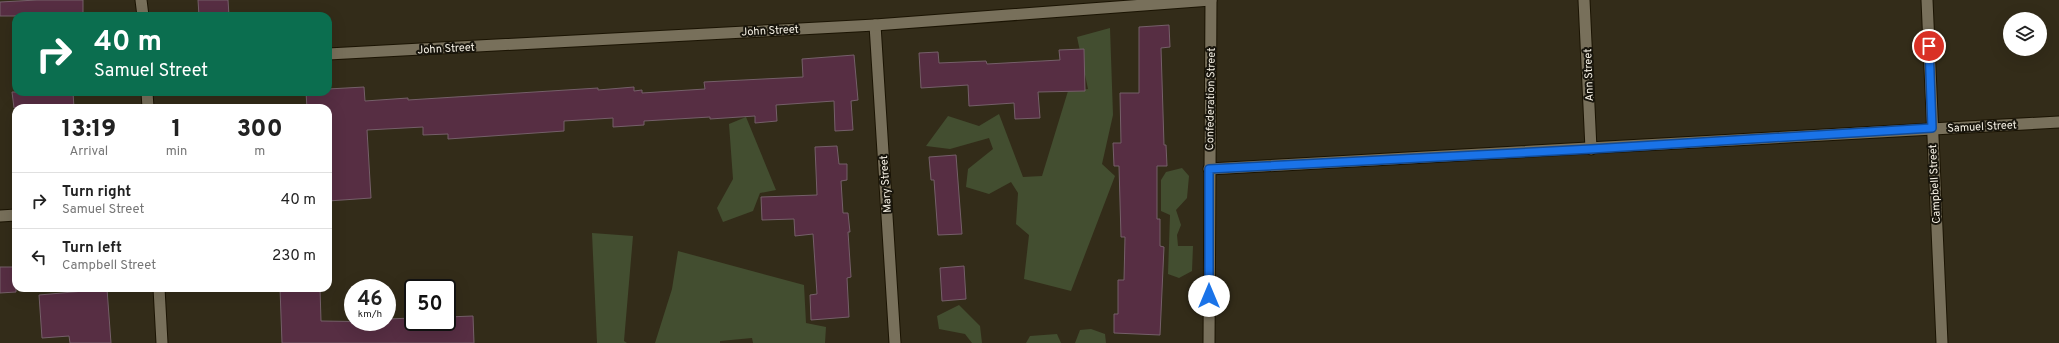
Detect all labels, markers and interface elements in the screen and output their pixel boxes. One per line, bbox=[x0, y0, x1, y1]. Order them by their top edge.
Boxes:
map controls bbox=[2003, 12, 2047, 56]
button: layers bbox=[2003, 12, 2047, 56]
street label: John Street bbox=[741, 23, 799, 39]
text: 40 m bbox=[94, 25, 162, 61]
icon: right bbox=[28, 28, 80, 80]
pin bbox=[1912, 29, 1946, 63]
icon: arrive bbox=[1918, 35, 1940, 57]
street label: John Street bbox=[417, 41, 475, 57]
street label: Confederation Street bbox=[1203, 48, 1219, 150]
street label: Ann Street bbox=[1581, 48, 1597, 102]
text: Samuel Street bbox=[94, 60, 208, 83]
text: 13:19 bbox=[61, 115, 116, 145]
text: 1 bbox=[172, 115, 181, 145]
text: 300 bbox=[237, 115, 283, 145]
street label: Samuel Street bbox=[1947, 118, 2017, 136]
text: Arrival bbox=[69, 144, 108, 160]
text: min bbox=[166, 144, 187, 160]
text: m bbox=[254, 144, 265, 160]
street label: Campbell Street bbox=[1926, 144, 1944, 224]
street label: Mary Street bbox=[877, 155, 895, 213]
text: Turn right bbox=[62, 183, 131, 202]
icon: right bbox=[28, 190, 50, 212]
text: 40 m bbox=[281, 191, 316, 210]
text: Samuel Street bbox=[62, 202, 144, 218]
text: Turn left bbox=[62, 239, 122, 258]
icon: left bbox=[28, 246, 50, 268]
text: 230 m bbox=[272, 247, 316, 266]
text: Campbell Street bbox=[62, 258, 156, 274]
position arrow bbox=[1188, 275, 1230, 317]
speed limit sign: 50 bbox=[404, 279, 456, 331]
text: 46 bbox=[357, 287, 383, 313]
text: km/h bbox=[358, 308, 382, 321]

